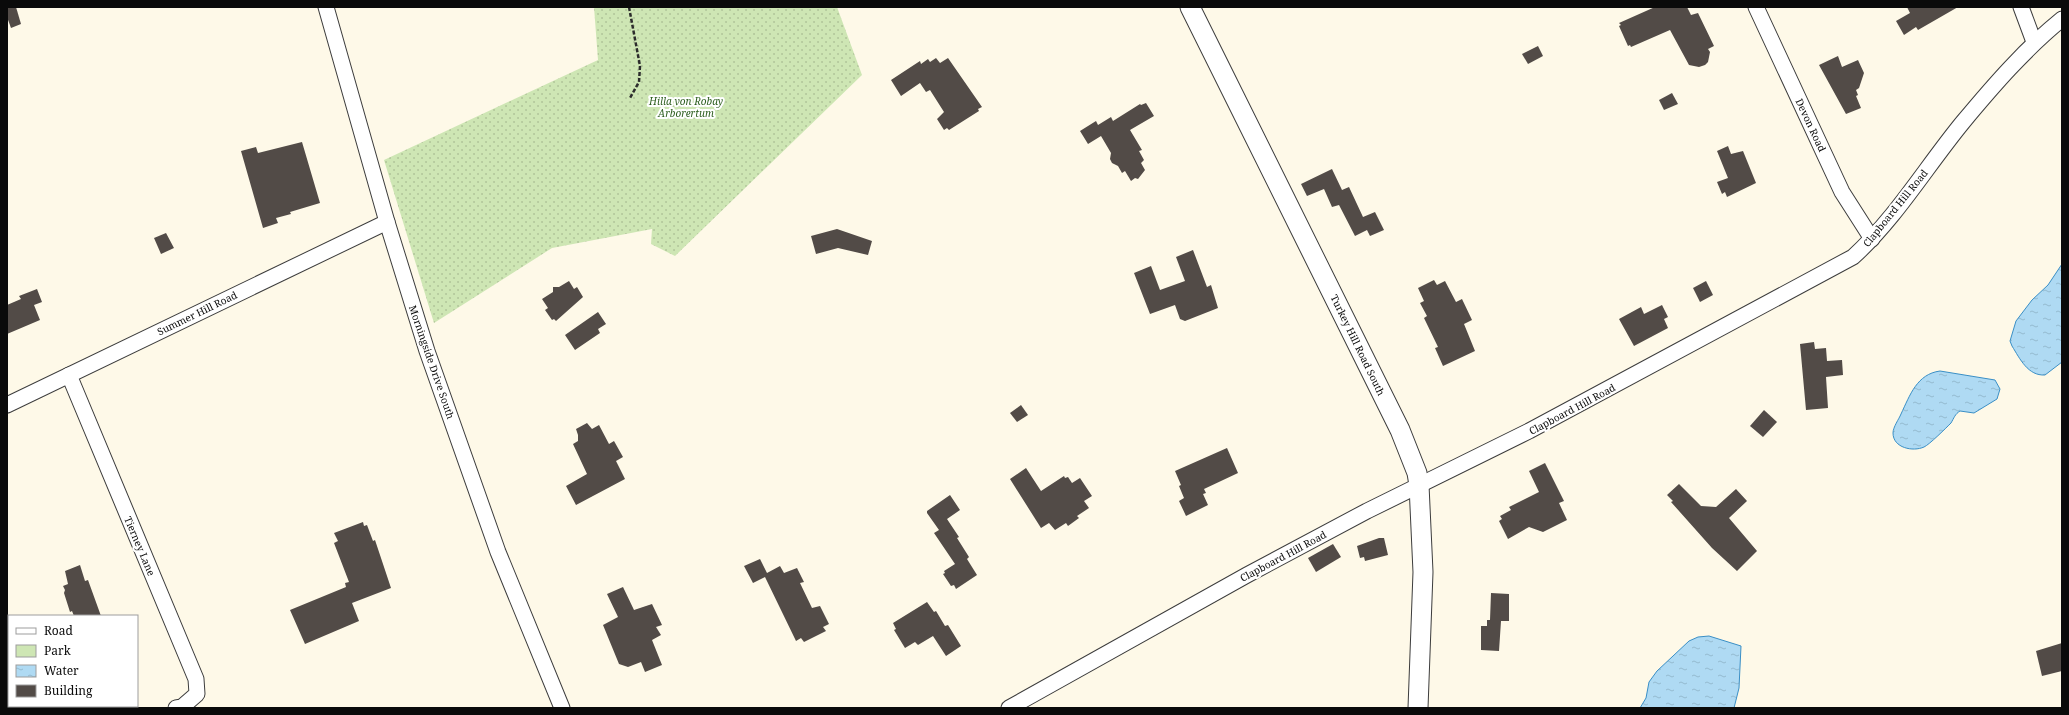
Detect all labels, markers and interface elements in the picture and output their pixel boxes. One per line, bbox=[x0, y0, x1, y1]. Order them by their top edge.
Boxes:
park label: Hilla von Robay Arborertum bbox=[648, 94, 723, 120]
street label: Devon Road bbox=[1793, 96, 1829, 154]
street label: Clapboard Hill Road bbox=[1859, 166, 1931, 250]
street label: Summer Hill Road bbox=[155, 288, 239, 338]
street label: Turkey Hill Road South bbox=[1327, 292, 1389, 398]
street label: Morningside Drive South bbox=[406, 303, 458, 421]
street label: Clapboard Hill Road bbox=[1526, 380, 1618, 438]
street label: Tierney Lane bbox=[121, 514, 159, 578]
street label: Clapboard Hill Road bbox=[1237, 527, 1329, 585]
legend bbox=[8, 615, 138, 707]
text: Road bbox=[44, 622, 74, 639]
text: Park bbox=[44, 642, 72, 659]
text: Water bbox=[44, 662, 79, 679]
text: Building bbox=[44, 682, 93, 699]

